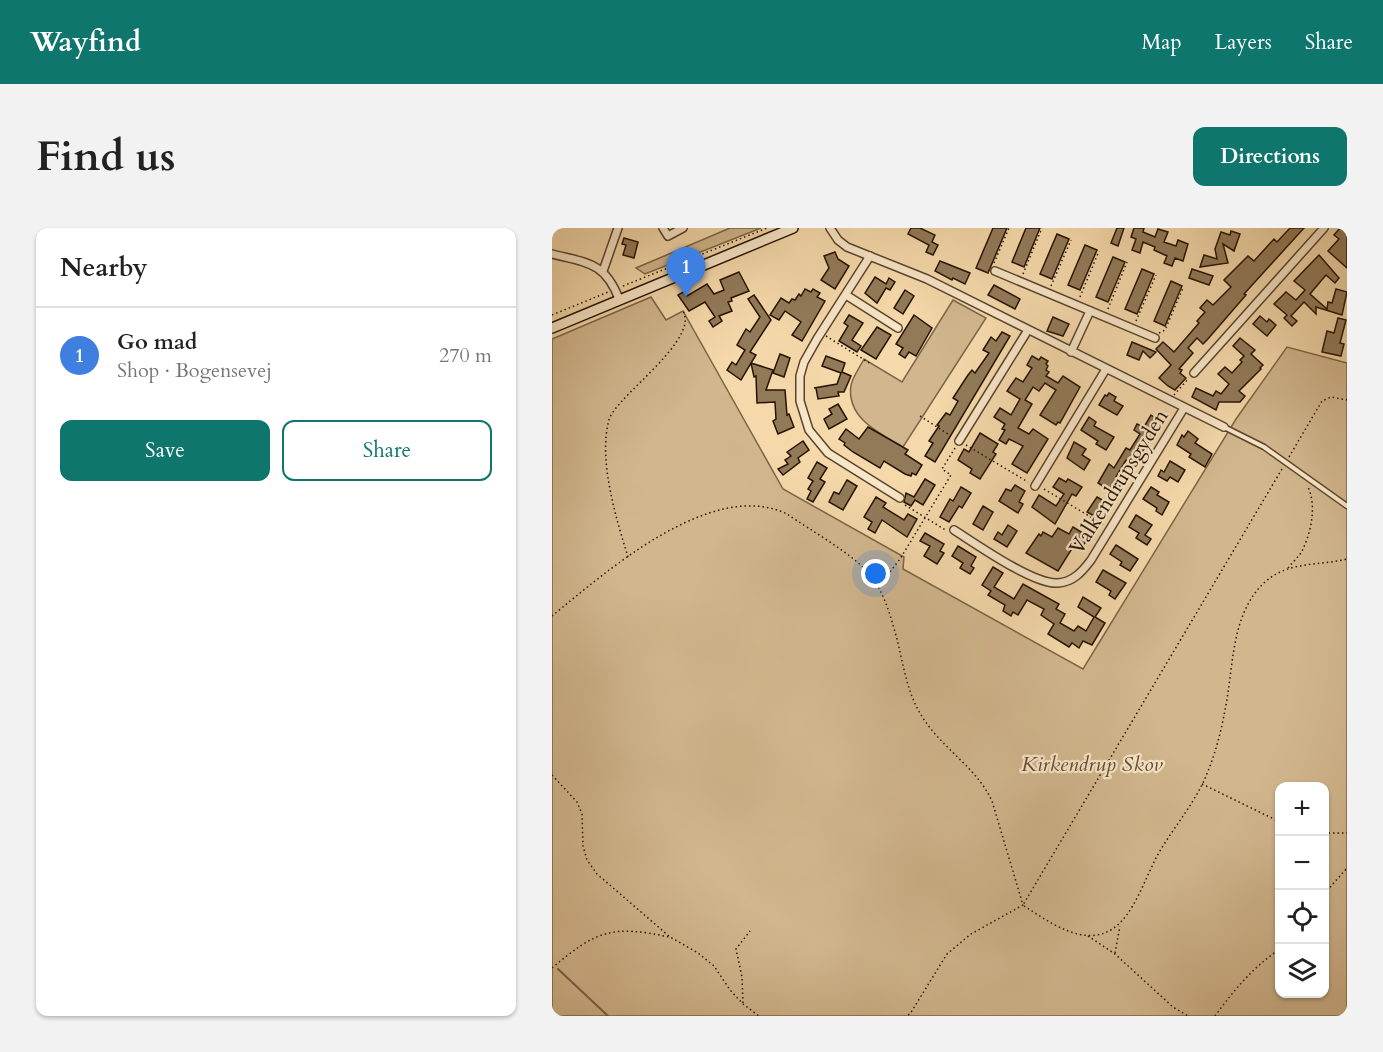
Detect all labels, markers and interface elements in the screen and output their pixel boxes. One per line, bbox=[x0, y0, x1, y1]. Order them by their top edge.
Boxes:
text: Wayfind bbox=[30, 23, 141, 61]
text: Map bbox=[1142, 28, 1182, 57]
text: Layers bbox=[1215, 28, 1272, 57]
text: Share bbox=[1305, 28, 1353, 57]
button: Directions bbox=[1193, 127, 1347, 186]
text: Find us bbox=[36, 128, 176, 185]
pin: 1 bbox=[666, 248, 706, 297]
text: Nearby bbox=[60, 250, 148, 285]
text: Go mad bbox=[117, 327, 197, 357]
text: 1 bbox=[74, 342, 85, 369]
text: 270 m bbox=[439, 342, 492, 369]
text: Shop · Bogensevej bbox=[117, 357, 272, 384]
street label: Valkendrupsgyden bbox=[1063, 404, 1175, 560]
button: Save bbox=[60, 420, 270, 481]
button: Share bbox=[282, 420, 492, 481]
your location bbox=[861, 559, 890, 588]
park label: Kirkendrup Skov bbox=[1021, 750, 1164, 779]
map controls bbox=[1275, 782, 1329, 998]
button: + bbox=[1275, 782, 1329, 836]
button: − bbox=[1275, 836, 1329, 890]
button: locate bbox=[1275, 890, 1329, 944]
button: layers bbox=[1275, 944, 1329, 998]

